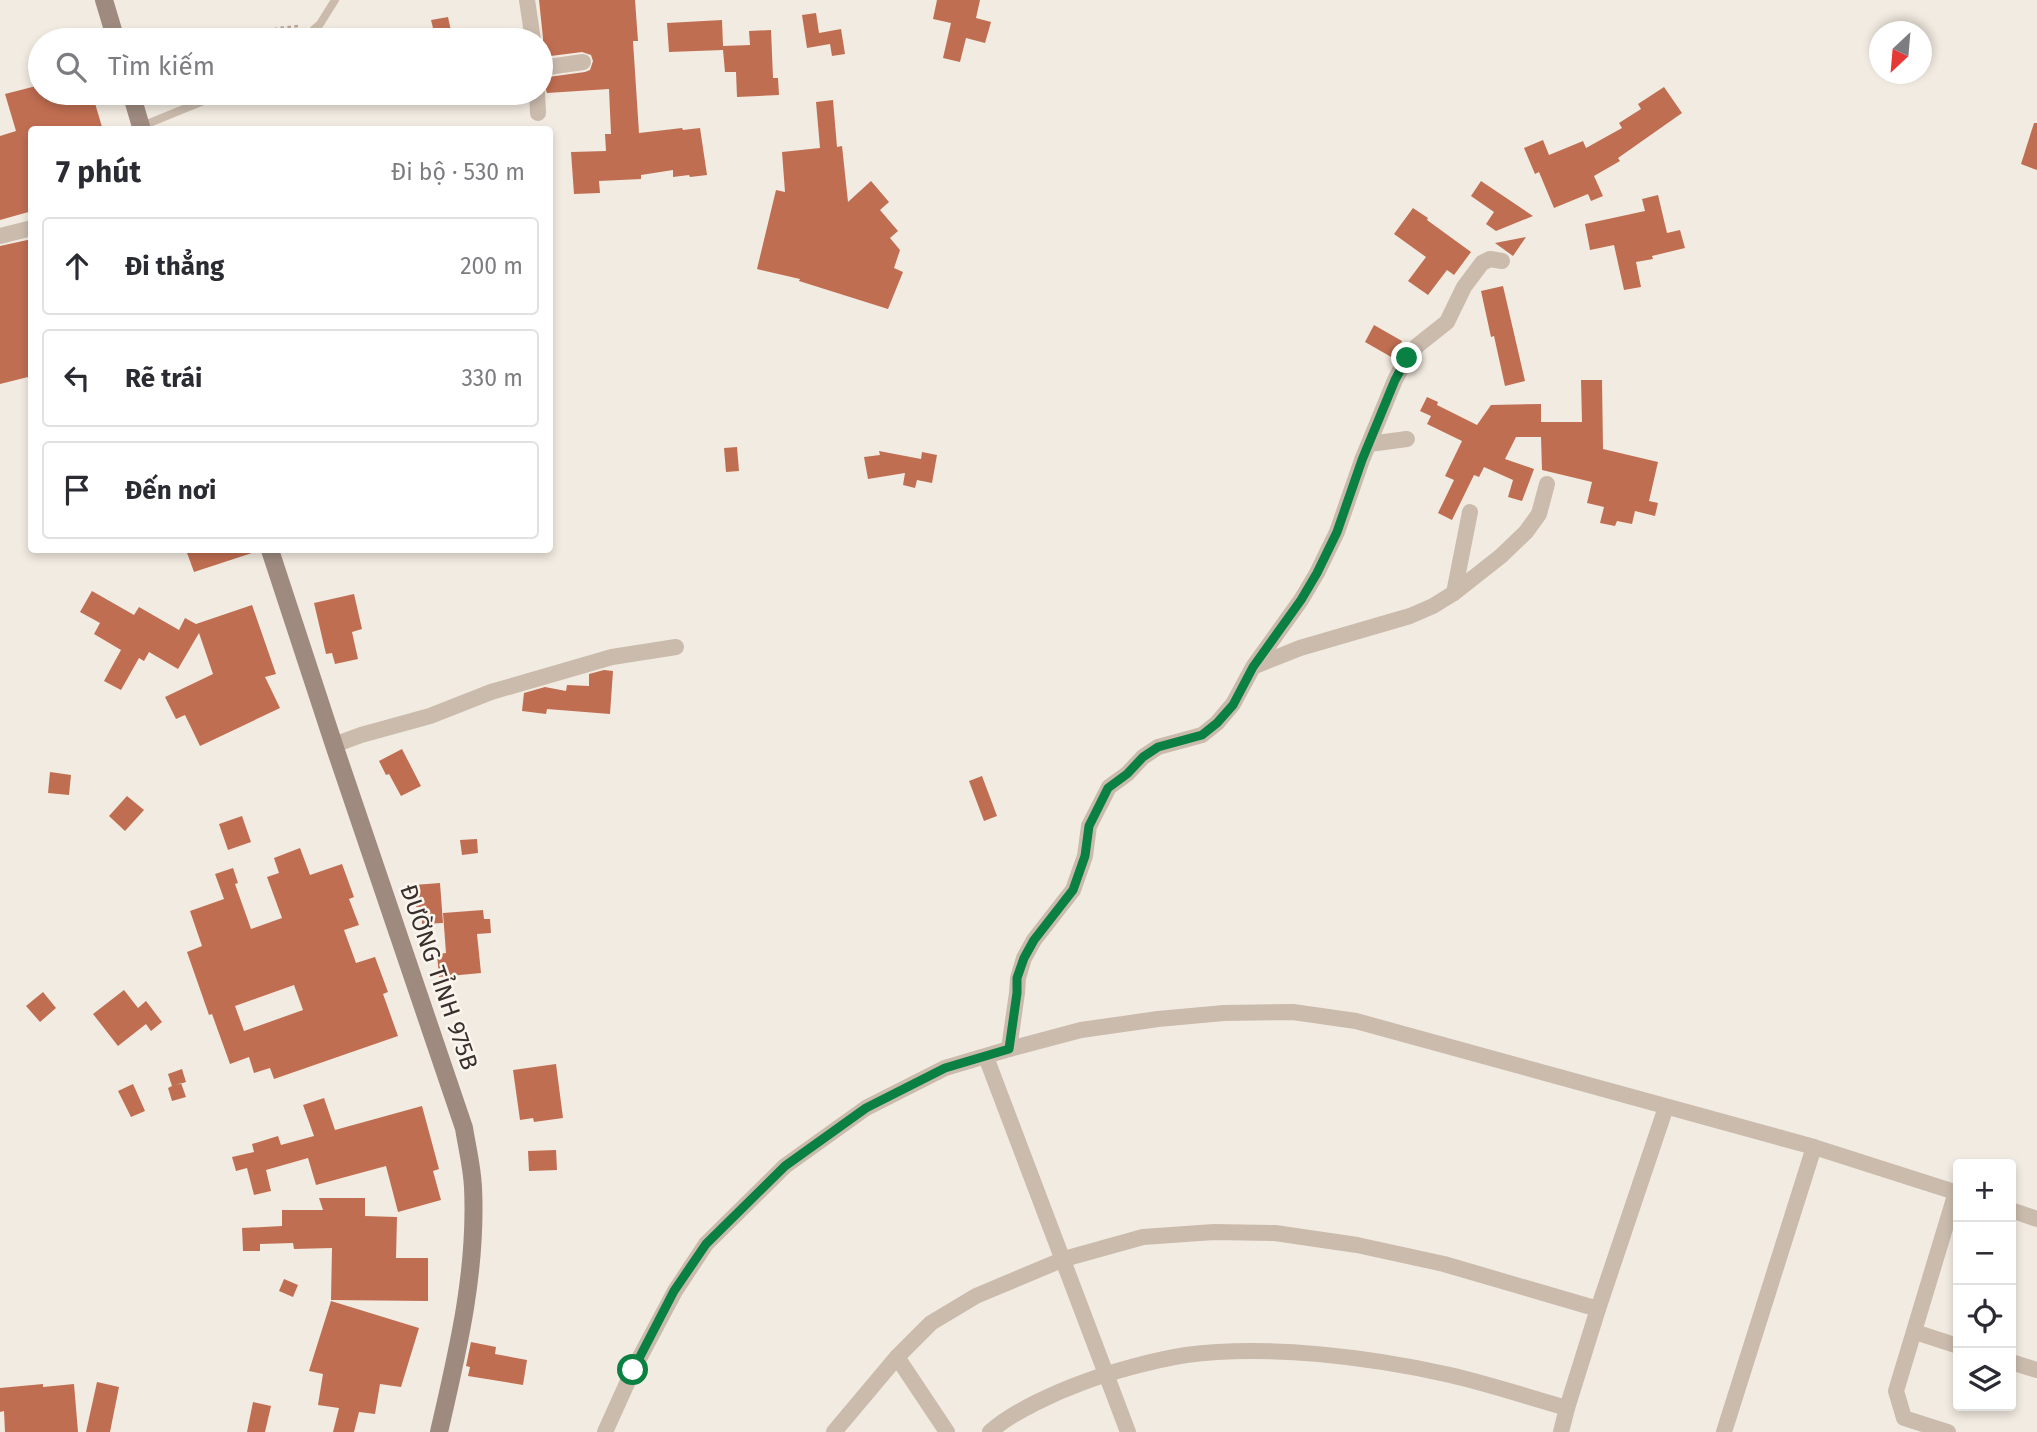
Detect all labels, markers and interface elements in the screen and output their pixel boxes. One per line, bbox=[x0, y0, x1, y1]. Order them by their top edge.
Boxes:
north arrow bbox=[1869, 21, 1932, 84]
search box bbox=[28, 28, 553, 105]
icon: search bbox=[52, 48, 90, 86]
text: Tìm kiếm bbox=[108, 51, 215, 82]
text: 7 phút bbox=[56, 154, 141, 190]
text: Đi bộ · 530 m bbox=[391, 158, 525, 186]
icon: ahead bbox=[58, 247, 96, 285]
text: Đi thẳng bbox=[125, 251, 224, 282]
text: 200 m bbox=[460, 252, 523, 280]
route end bbox=[1391, 342, 1422, 373]
icon: left bbox=[58, 359, 96, 397]
text: Rẽ trái bbox=[125, 363, 202, 394]
text: 330 m bbox=[461, 364, 523, 392]
icon: arrive bbox=[58, 471, 96, 509]
text: Đến nơi bbox=[125, 475, 216, 506]
street label: ĐƯỜNG TỈNH 975B bbox=[394, 880, 486, 1073]
map controls bbox=[1953, 1159, 2016, 1411]
button: + bbox=[1953, 1159, 2016, 1222]
button: − bbox=[1953, 1222, 2016, 1285]
button: locate bbox=[1953, 1285, 2016, 1348]
button: layers bbox=[1953, 1348, 2016, 1411]
route start bbox=[617, 1354, 648, 1385]

